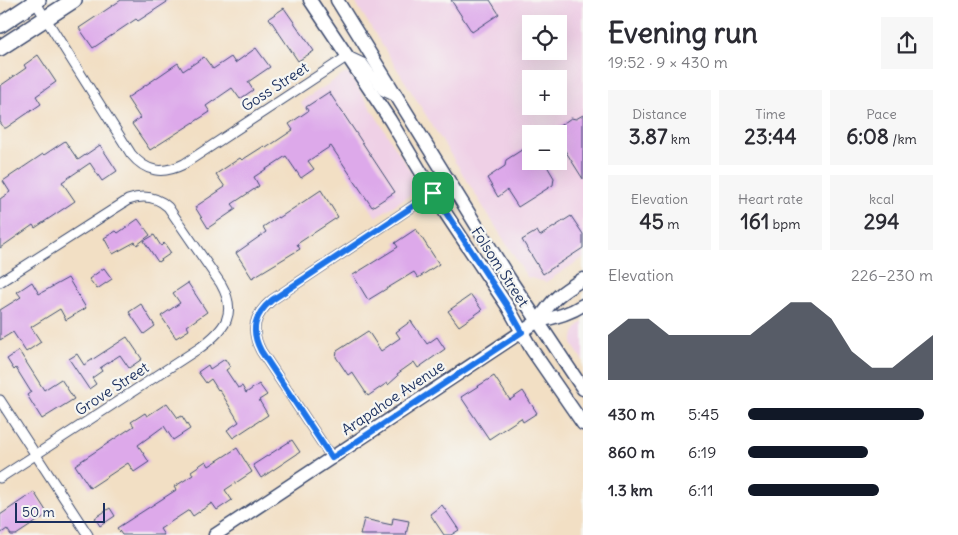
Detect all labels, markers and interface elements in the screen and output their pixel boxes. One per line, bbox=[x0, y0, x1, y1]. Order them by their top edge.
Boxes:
map controls bbox=[522, 15, 567, 170]
button: locate bbox=[522, 15, 567, 60]
text: Evening run bbox=[608, 15, 758, 51]
button: share bbox=[881, 17, 933, 69]
text: 19:52 · 9 × 430 m bbox=[608, 52, 728, 72]
street label: Goss Street bbox=[237, 58, 312, 115]
button: + bbox=[522, 70, 567, 115]
text: Distance bbox=[632, 105, 687, 123]
text: Time bbox=[755, 105, 786, 123]
text: Pace bbox=[866, 105, 897, 123]
text: 3.87 bbox=[629, 123, 667, 150]
text: 23:44 bbox=[744, 123, 797, 150]
text: 6:08 bbox=[846, 123, 889, 150]
button: − bbox=[522, 125, 567, 170]
text: km bbox=[667, 130, 690, 148]
text: /km bbox=[889, 130, 917, 148]
pin bbox=[412, 172, 454, 214]
icon: arrive bbox=[419, 179, 447, 207]
text: Elevation bbox=[631, 190, 688, 208]
text: Heart rate bbox=[738, 190, 803, 208]
text: kcal bbox=[869, 190, 894, 208]
text: 45 bbox=[640, 208, 664, 235]
text: 161 bbox=[740, 208, 769, 235]
text: 294 bbox=[864, 208, 899, 235]
text: m bbox=[664, 215, 679, 233]
text: bpm bbox=[769, 215, 801, 233]
street label: Folsom Street bbox=[467, 223, 533, 310]
text: Elevation bbox=[608, 265, 674, 285]
text: 226–230 m bbox=[851, 265, 933, 285]
street label: Arapahoe Avenue bbox=[338, 356, 448, 439]
street label: Grove Street bbox=[71, 358, 152, 419]
text: 430 m bbox=[608, 404, 655, 424]
text: 5:45 bbox=[688, 404, 719, 424]
text: 860 m bbox=[608, 442, 655, 462]
text: 6:19 bbox=[688, 442, 716, 462]
text: 1.3 km bbox=[608, 480, 653, 500]
text: 6:11 bbox=[688, 480, 714, 500]
scale bar bbox=[15, 500, 105, 523]
text: 50 m bbox=[22, 503, 55, 521]

